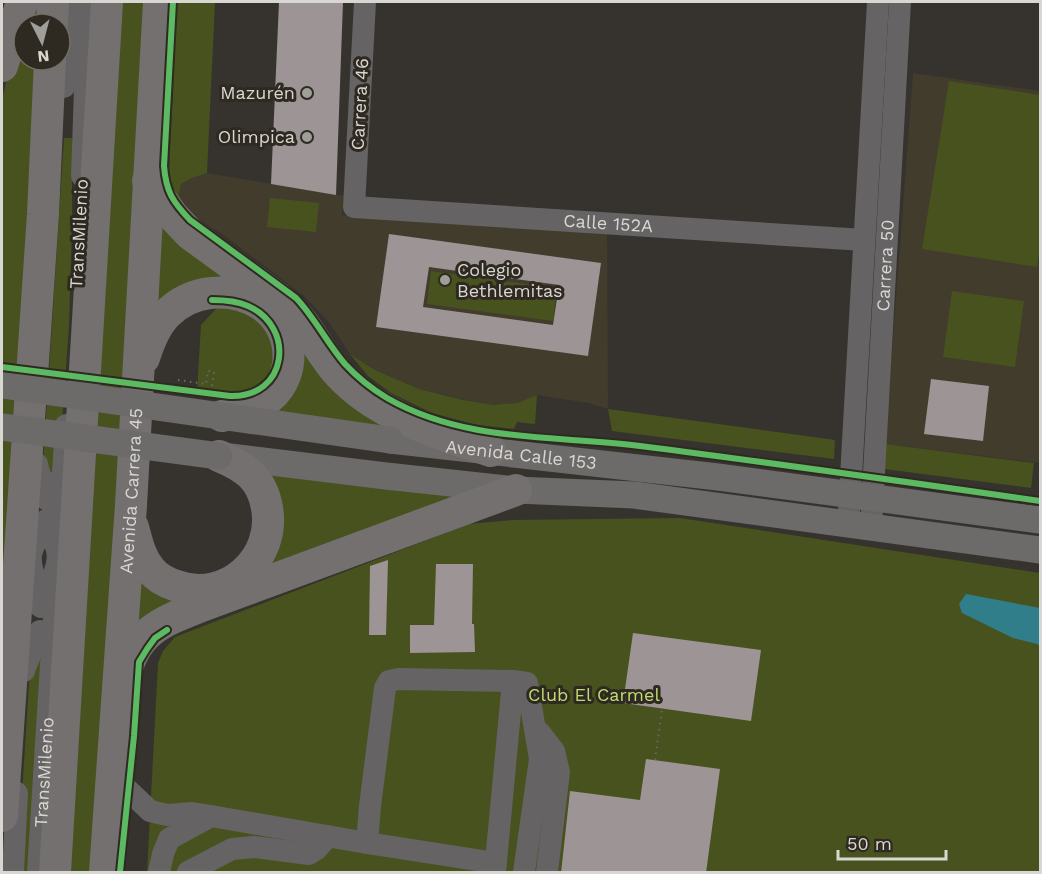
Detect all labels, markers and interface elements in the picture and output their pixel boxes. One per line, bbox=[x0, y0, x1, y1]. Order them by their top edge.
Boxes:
north arrow bbox=[12, 12, 72, 72]
text: N bbox=[37, 46, 50, 66]
street label: Carrera 46 bbox=[347, 57, 372, 151]
place label: Mazurén bbox=[220, 82, 295, 103]
marker: Mazurén bbox=[300, 86, 314, 100]
place label: Olimpica bbox=[218, 126, 295, 147]
marker: Olimpica bbox=[300, 130, 314, 144]
street label: TransMilenio bbox=[65, 178, 92, 290]
street label: Calle 152A bbox=[563, 210, 654, 236]
street label: Carrera 50 bbox=[872, 219, 898, 312]
place label: Colegio Bethlemitas bbox=[457, 259, 563, 301]
marker: Colegio Bethlemitas bbox=[438, 273, 452, 287]
street label: Avenida Carrera 45 bbox=[115, 407, 146, 575]
street label: Avenida Calle 153 bbox=[445, 435, 598, 473]
park label: Club El Carmel bbox=[528, 684, 660, 705]
street label: TransMilenio bbox=[30, 716, 58, 828]
scale bar bbox=[838, 823, 946, 861]
text: 50 m bbox=[847, 833, 892, 854]

